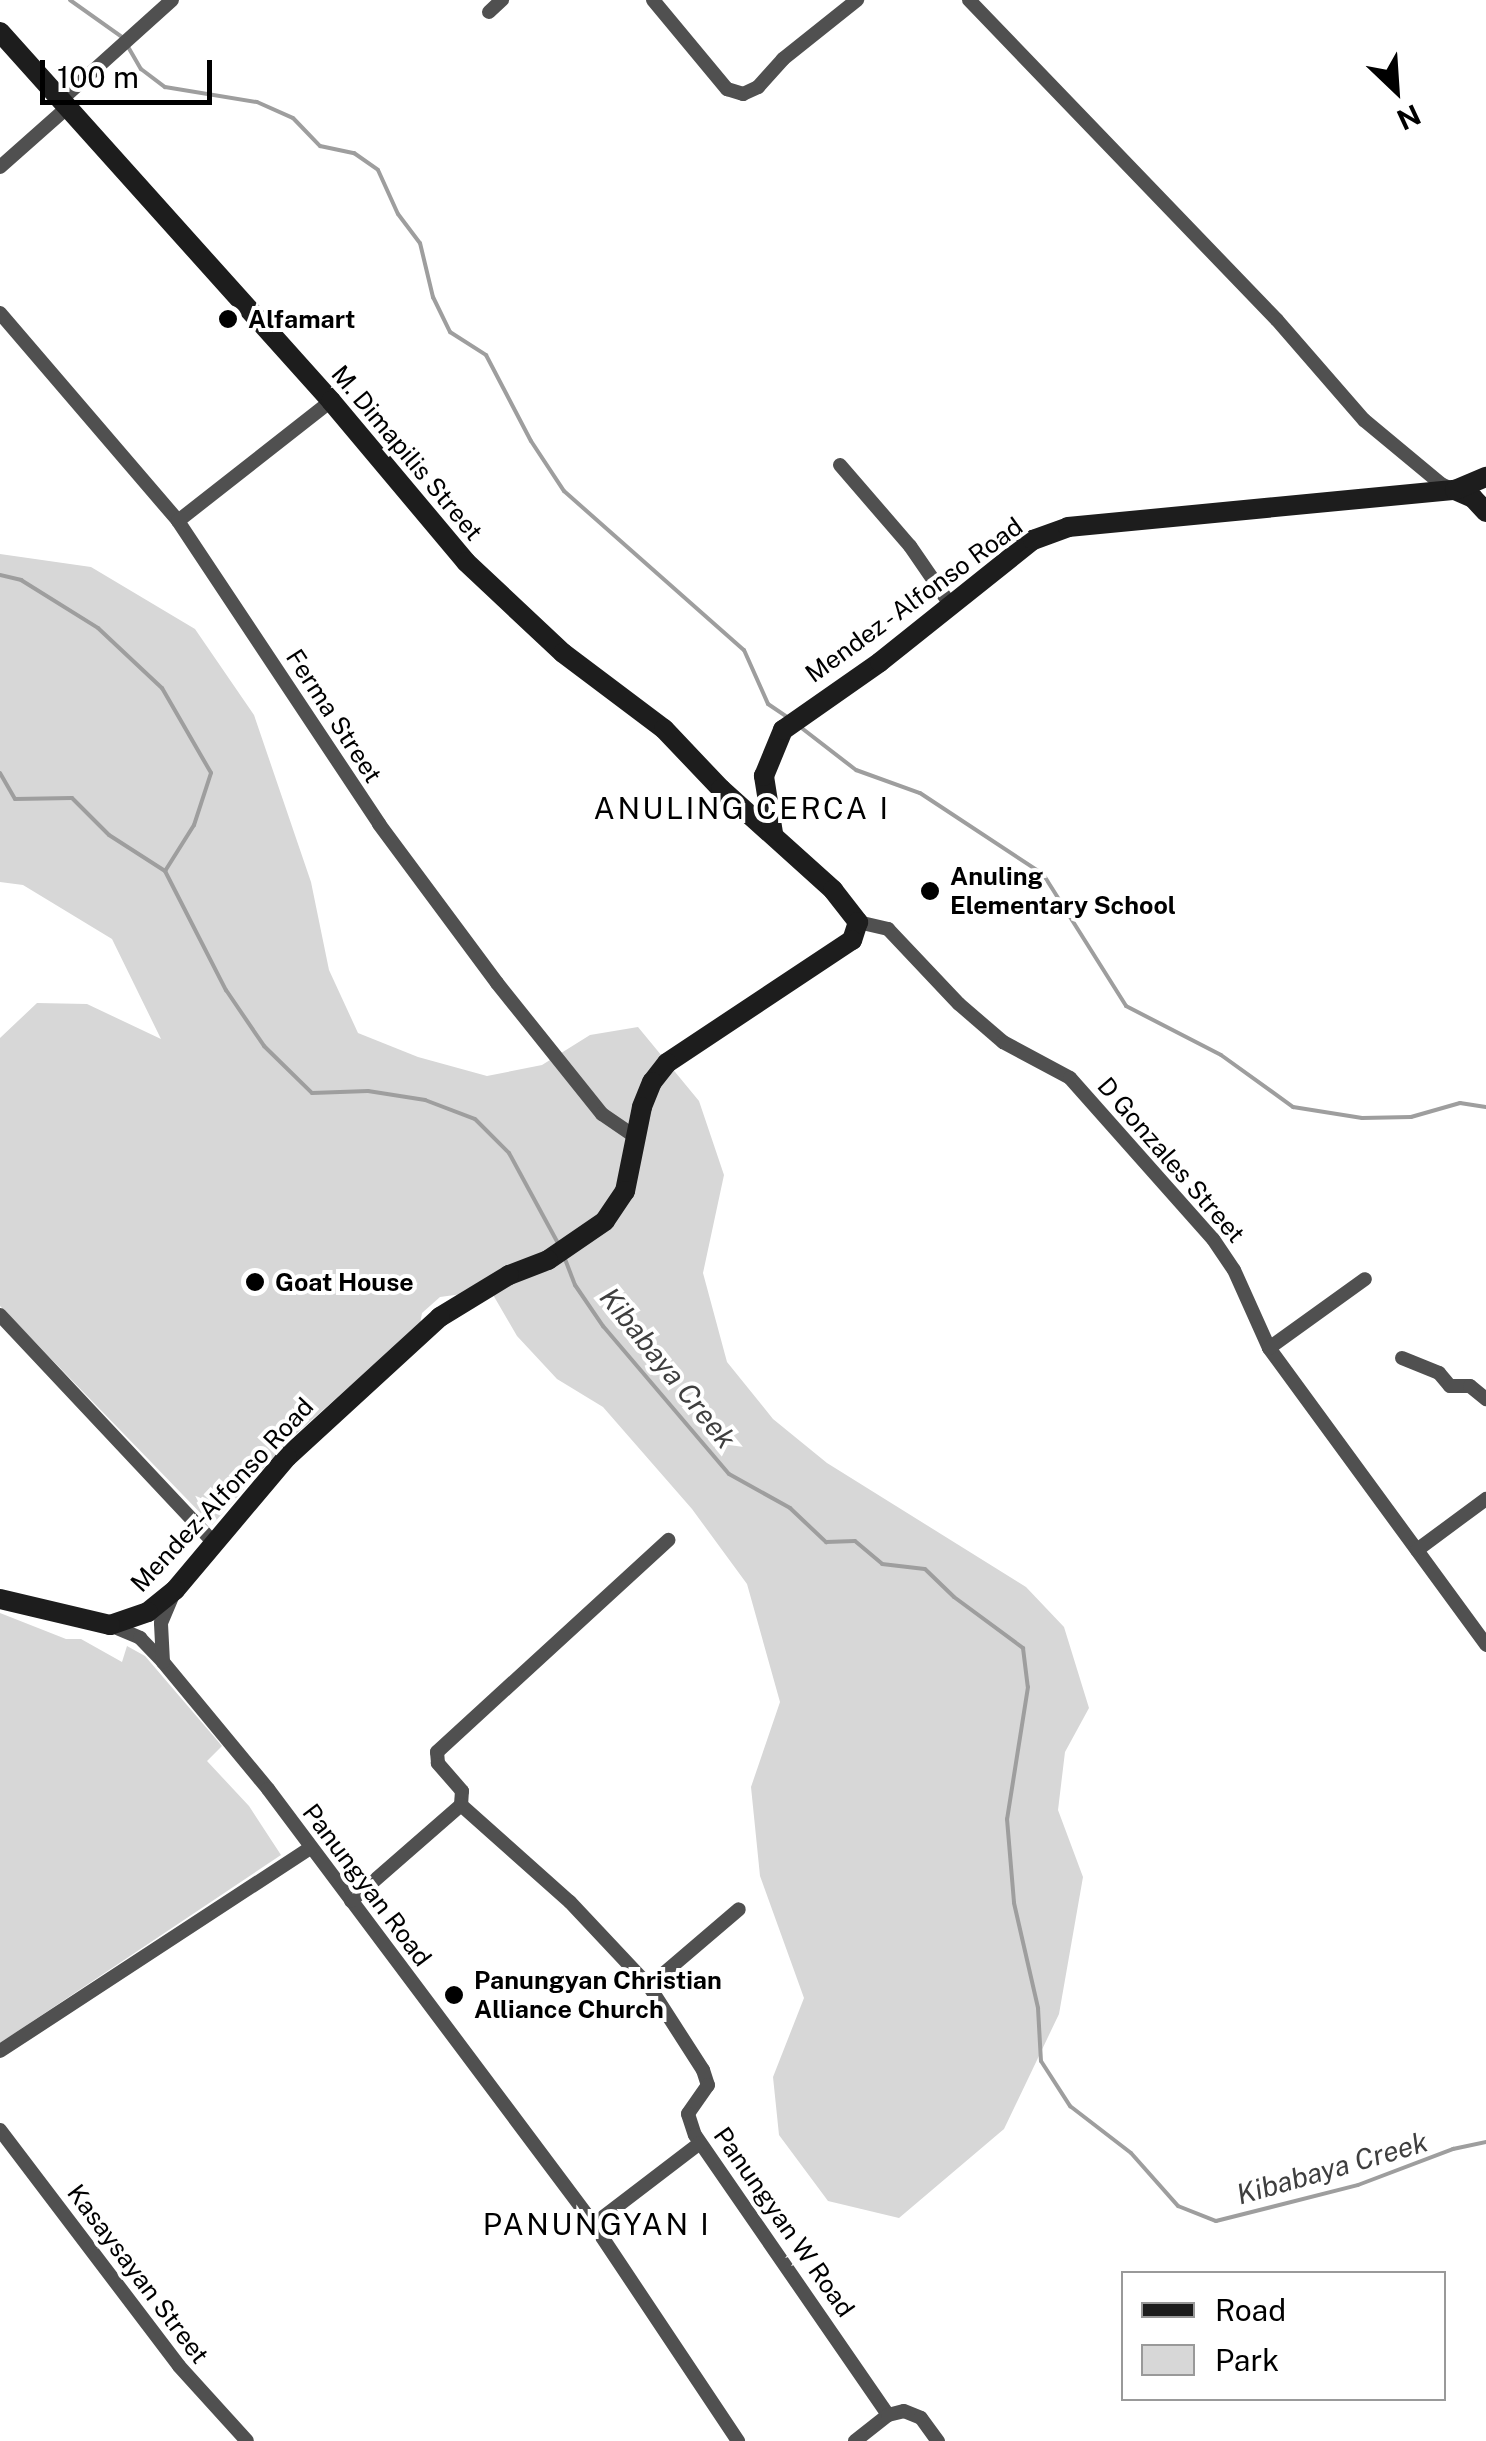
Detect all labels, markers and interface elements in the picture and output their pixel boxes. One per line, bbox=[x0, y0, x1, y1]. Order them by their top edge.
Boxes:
scale bar bbox=[45, 40, 218, 102]
north arrow bbox=[1346, 40, 1446, 140]
text: 100 m bbox=[57, 59, 139, 95]
text: N bbox=[1392, 98, 1426, 137]
place label: Alfamart bbox=[248, 304, 355, 334]
marker: Alfamart bbox=[217, 308, 239, 330]
street label: M. Dimapilis Street bbox=[325, 359, 489, 547]
street label: Mendez - Alfonso Road bbox=[797, 509, 1031, 691]
street label: Ferma Street bbox=[280, 644, 388, 788]
district label: ANULING CERCA I bbox=[594, 790, 890, 826]
place label: Anuling Elementary School bbox=[950, 862, 1176, 921]
marker: Anuling Elementary School bbox=[919, 880, 941, 902]
street label: D Gonzales Street bbox=[1091, 1071, 1251, 1249]
place label: Goat House bbox=[275, 1267, 414, 1297]
marker: Goat House bbox=[244, 1271, 266, 1293]
water label: Kibabaya Creek bbox=[593, 1281, 743, 1455]
street label: Mendez-Alfonso Road bbox=[124, 1392, 320, 1598]
street label: Panungyan Road bbox=[296, 1798, 438, 1972]
place label: Panungyan Christian Alliance Church bbox=[474, 1966, 722, 2025]
marker: Panungyan Christian Alliance Church bbox=[443, 1984, 465, 2006]
street label: Panungyan W Road bbox=[707, 2121, 861, 2323]
water label: Kibabaya Creek bbox=[1233, 2125, 1431, 2211]
street label: Kasaysayan Street bbox=[61, 2179, 215, 2369]
district label: PANUNGYAN I bbox=[483, 2206, 711, 2242]
legend bbox=[1121, 2271, 1446, 2401]
text: Road bbox=[1215, 2292, 1286, 2328]
text: Park bbox=[1215, 2342, 1279, 2378]

